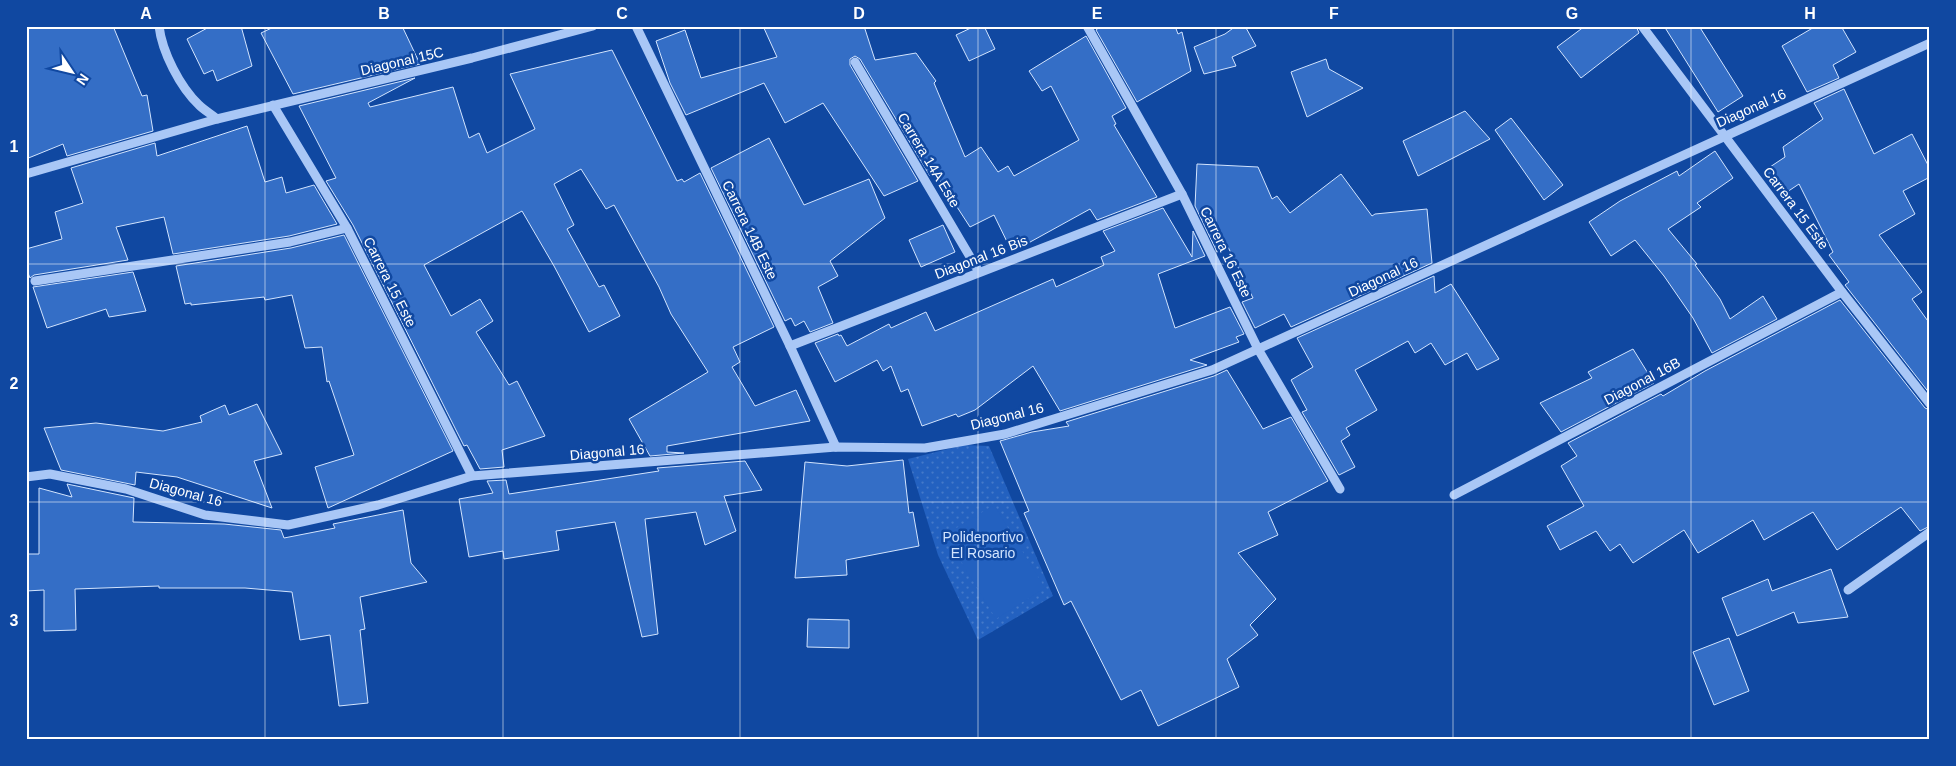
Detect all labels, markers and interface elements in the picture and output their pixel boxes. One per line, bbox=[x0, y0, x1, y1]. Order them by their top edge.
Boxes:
text: A bbox=[140, 5, 152, 22]
text: B bbox=[378, 5, 390, 22]
text: C bbox=[616, 5, 628, 22]
text: D bbox=[853, 5, 865, 22]
text: E bbox=[1092, 5, 1103, 22]
text: F bbox=[1329, 5, 1339, 22]
text: G bbox=[1566, 5, 1578, 22]
text: H bbox=[1804, 5, 1816, 22]
street label: Diagonal 15C bbox=[359, 44, 445, 78]
north arrow bbox=[48, 48, 98, 98]
text: N bbox=[73, 71, 92, 88]
street label: Diagonal 16 bbox=[1714, 85, 1789, 131]
street label: Carrera 14A Este bbox=[894, 110, 964, 210]
text: 1 bbox=[10, 138, 19, 155]
street label: Carrera 15 Este bbox=[1760, 164, 1832, 252]
street label: Carrera 14B Este bbox=[719, 178, 781, 282]
street label: Carrera 16 Este bbox=[1197, 204, 1255, 300]
street label: Diagonal 16 Bis bbox=[932, 232, 1030, 282]
street label: Carrera 15 Este bbox=[360, 234, 420, 330]
street label: Diagonal 16 bbox=[1346, 254, 1420, 300]
street label: Diagonal 16B bbox=[1601, 354, 1683, 408]
text: 2 bbox=[10, 375, 19, 392]
street label: Diagonal 16 bbox=[969, 399, 1045, 433]
street label: Diagonal 16 bbox=[569, 441, 645, 463]
street label: Diagonal 16 bbox=[148, 475, 224, 509]
park label: Polideportivo El Rosario bbox=[943, 529, 1024, 561]
text: 3 bbox=[10, 612, 19, 629]

